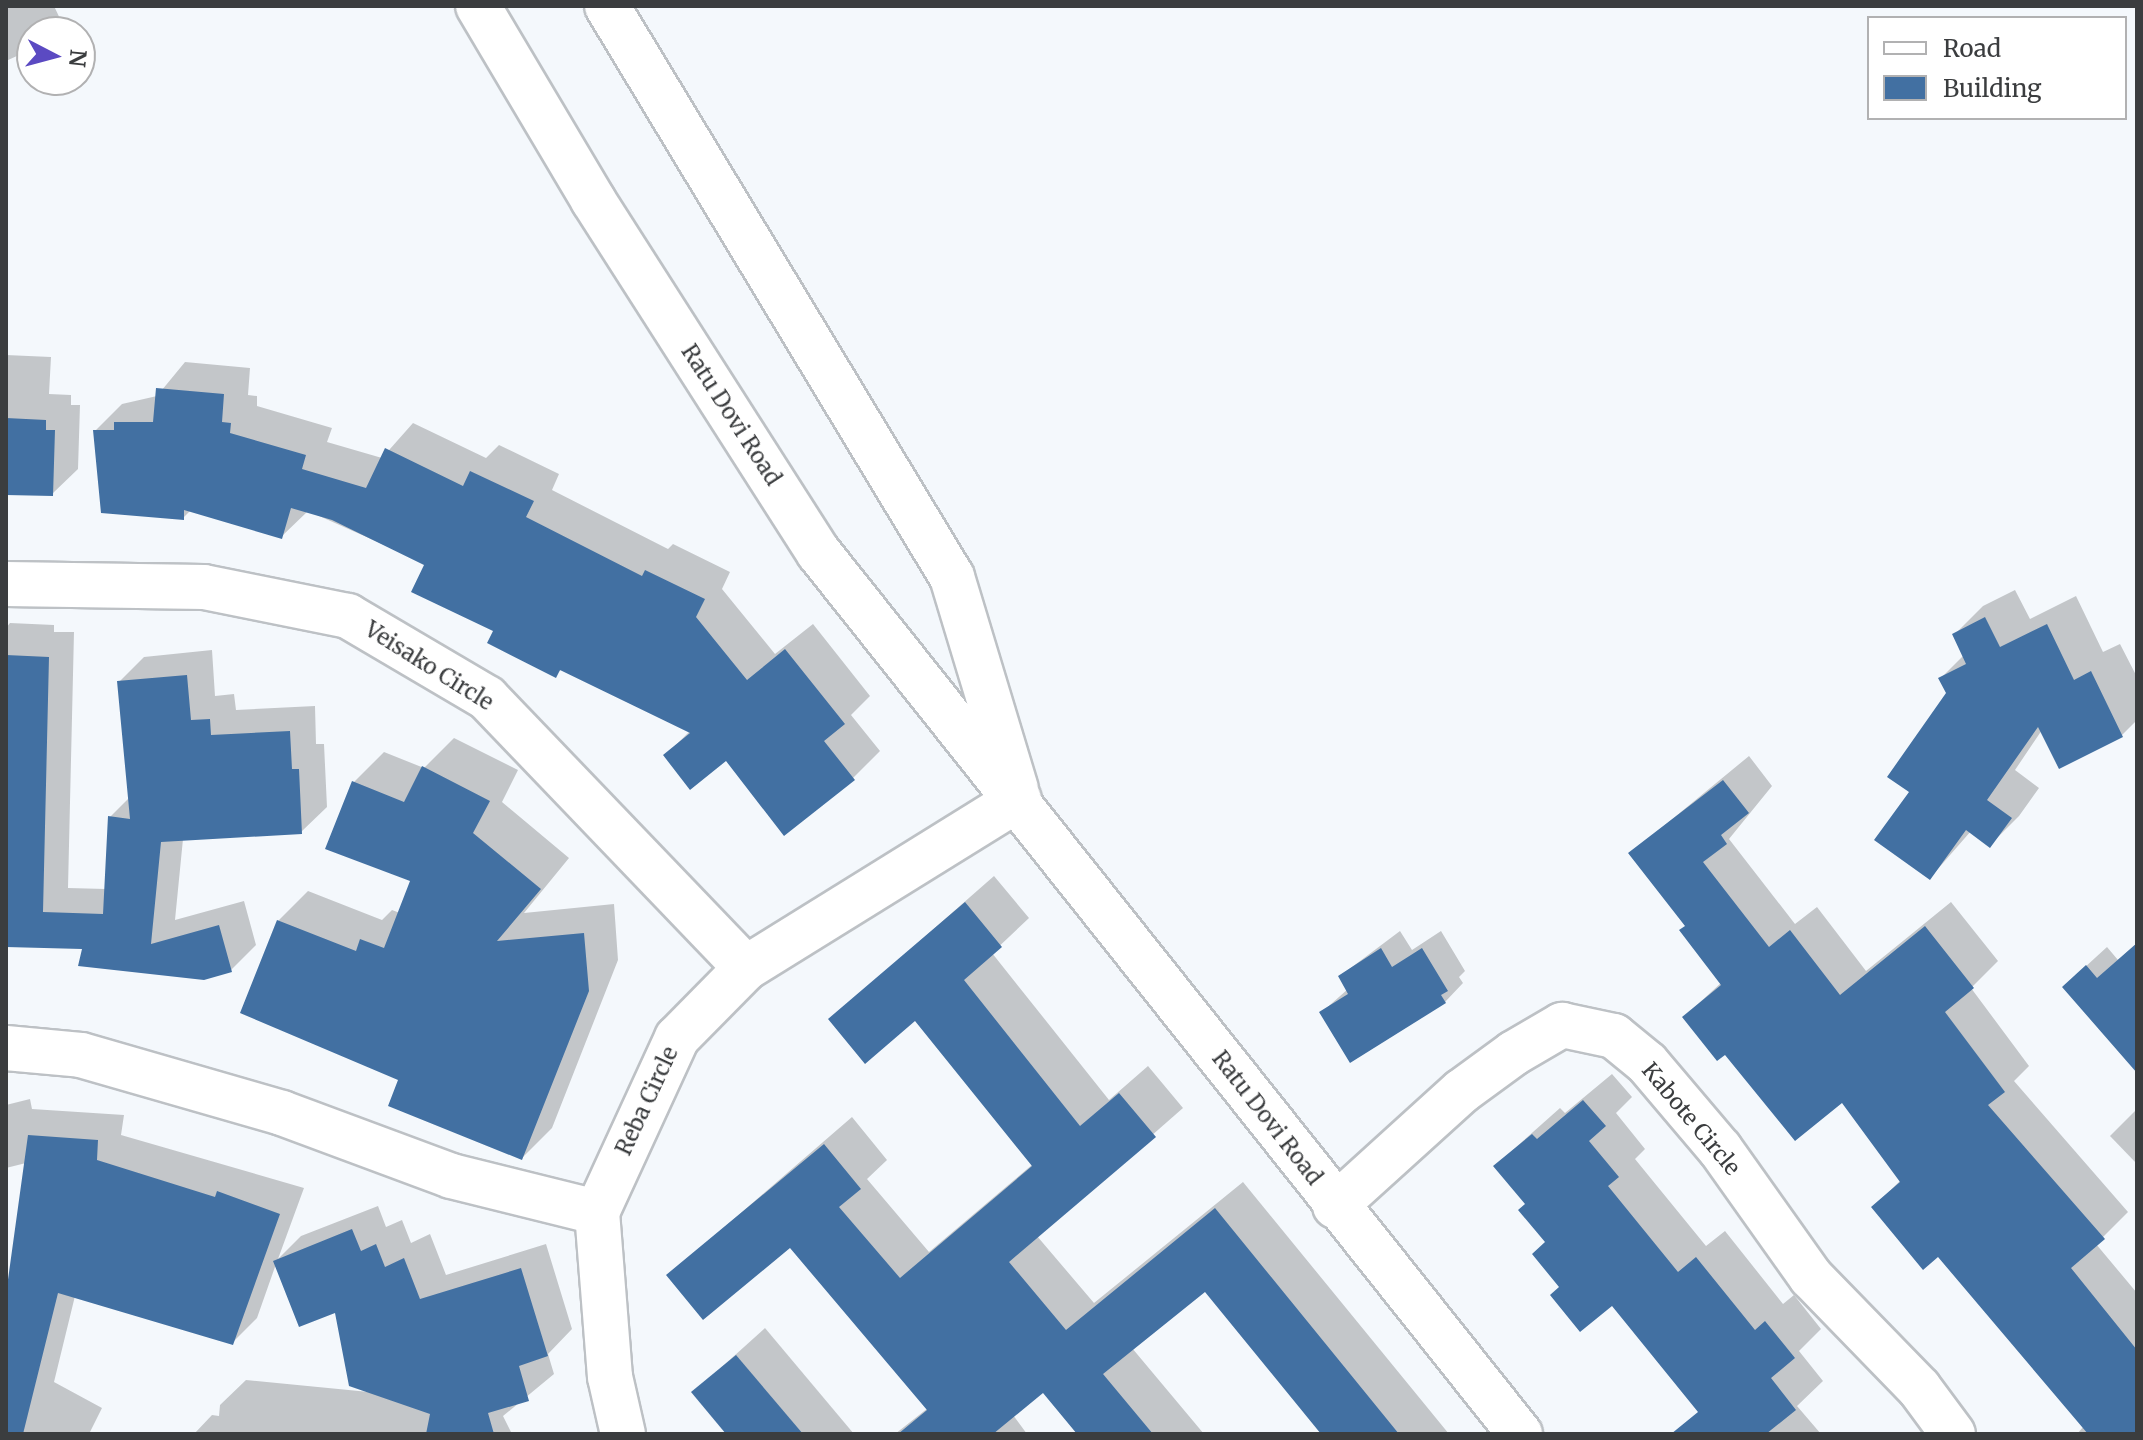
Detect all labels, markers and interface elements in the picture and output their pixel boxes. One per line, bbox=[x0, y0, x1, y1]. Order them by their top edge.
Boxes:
north arrow bbox=[16, 16, 96, 96]
legend bbox=[1867, 16, 2127, 120]
text: Road bbox=[1943, 33, 2001, 64]
text: N bbox=[63, 48, 93, 68]
text: Building bbox=[1943, 73, 2042, 104]
street label: Ratu Dovi Road bbox=[676, 340, 786, 490]
street label: Veisako Circle bbox=[360, 616, 498, 716]
street label: Reba Circle bbox=[610, 1043, 684, 1159]
street label: Ratu Dovi Road bbox=[1207, 1046, 1327, 1190]
street label: Kabote Circle bbox=[1636, 1057, 1746, 1181]

